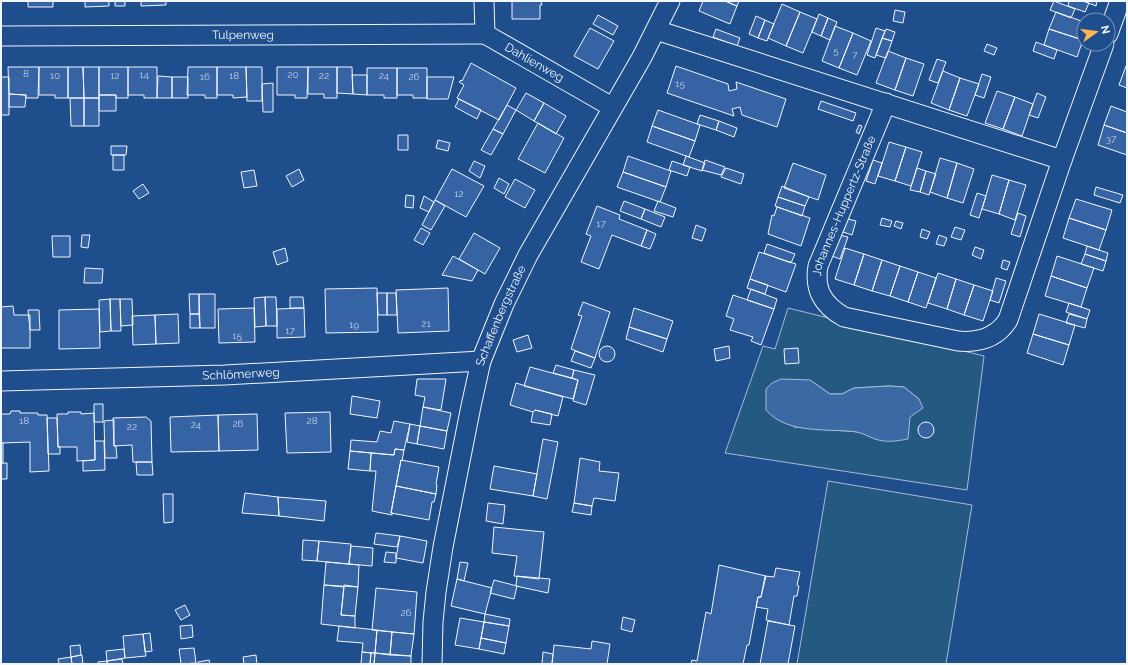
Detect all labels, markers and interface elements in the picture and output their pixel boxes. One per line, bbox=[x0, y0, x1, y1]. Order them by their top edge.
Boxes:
north arrow bbox=[1076, 12, 1116, 52]
text: N bbox=[1098, 24, 1113, 35]
street label: Tulpenweg bbox=[212, 28, 274, 42]
street label: Dahlienweg bbox=[502, 40, 566, 85]
house number: 5 bbox=[833, 45, 839, 56]
house number: 7 bbox=[852, 49, 858, 60]
house number: 8 bbox=[23, 68, 29, 79]
house number: 14 bbox=[139, 69, 149, 80]
house number: 20 bbox=[287, 69, 299, 80]
house number: 10 bbox=[50, 70, 60, 81]
house number: 12 bbox=[110, 70, 120, 81]
house number: 18 bbox=[229, 70, 239, 81]
house number: 22 bbox=[319, 70, 329, 81]
house number: 24 bbox=[379, 70, 390, 81]
house number: 16 bbox=[200, 71, 210, 82]
house number: 26 bbox=[408, 71, 420, 82]
house number: 15 bbox=[675, 78, 685, 89]
street label: Johannes-Huppertz-Straße bbox=[810, 133, 879, 277]
house number: 37 bbox=[1106, 133, 1117, 144]
house number: 12 bbox=[454, 188, 464, 199]
house number: 17 bbox=[596, 218, 606, 229]
street label: Schaffenbergstraße bbox=[473, 263, 529, 367]
house number: 21 bbox=[421, 318, 431, 329]
house number: 19 bbox=[349, 319, 359, 330]
house number: 17 bbox=[285, 325, 295, 336]
house number: 15 bbox=[232, 330, 242, 341]
street label: Schlömerweg bbox=[202, 365, 280, 383]
house number: 18 bbox=[19, 415, 29, 426]
house number: 28 bbox=[306, 415, 318, 426]
house number: 26 bbox=[232, 418, 244, 429]
house number: 24 bbox=[191, 419, 202, 430]
house number: 22 bbox=[127, 421, 137, 432]
house number: 26 bbox=[400, 607, 412, 618]

